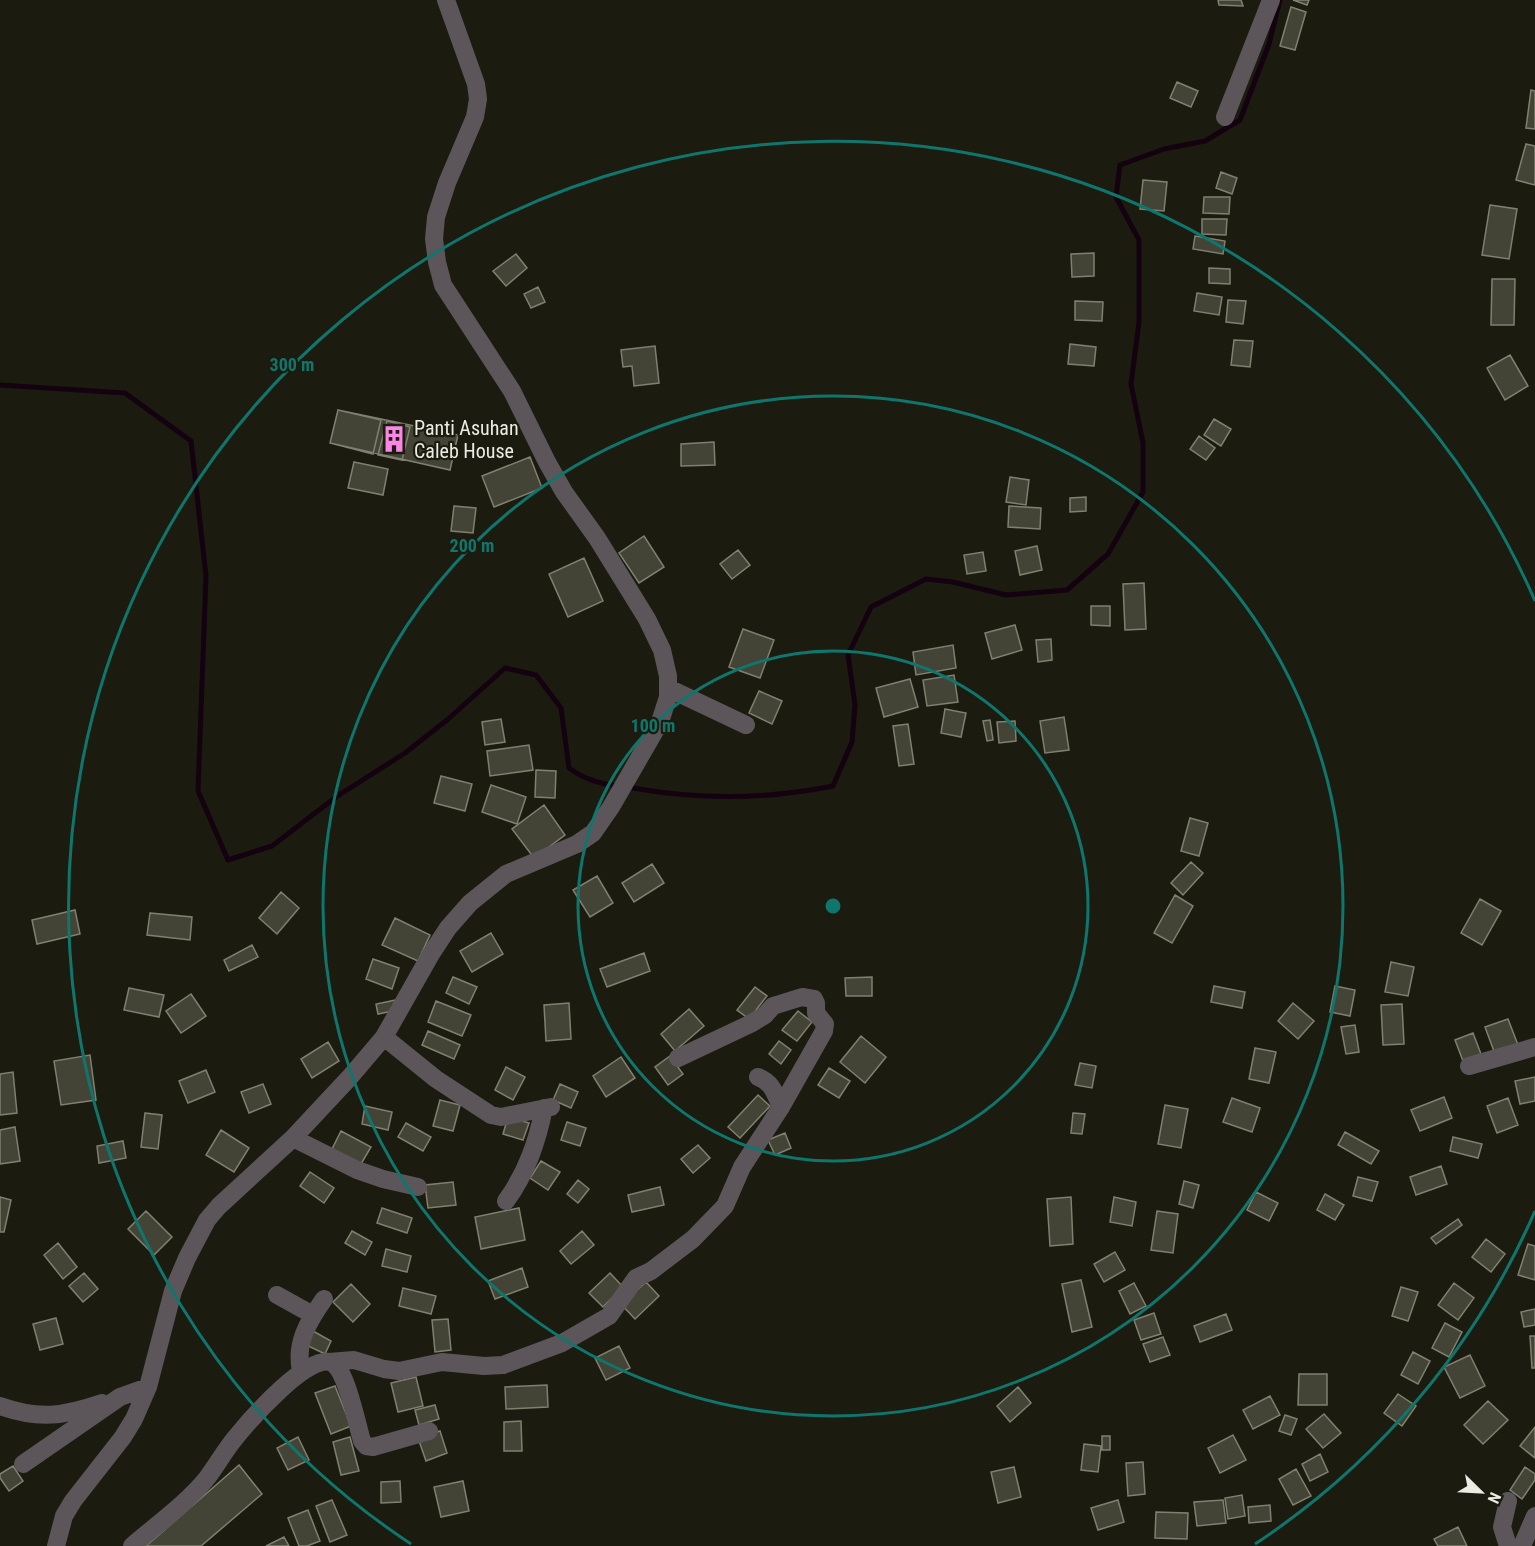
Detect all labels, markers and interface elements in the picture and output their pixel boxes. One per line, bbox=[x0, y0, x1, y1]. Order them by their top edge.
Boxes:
text: 300 m bbox=[270, 354, 314, 375]
place label: Panti Asuhan Caleb House bbox=[414, 416, 519, 463]
building icon: Panti Asuhan Caleb House bbox=[379, 424, 409, 454]
text: 200 m bbox=[450, 535, 494, 556]
text: 100 m bbox=[631, 715, 675, 736]
centre of rings bbox=[823, 896, 843, 916]
north arrow bbox=[1451, 1462, 1511, 1522]
text: N bbox=[1484, 1490, 1505, 1506]

